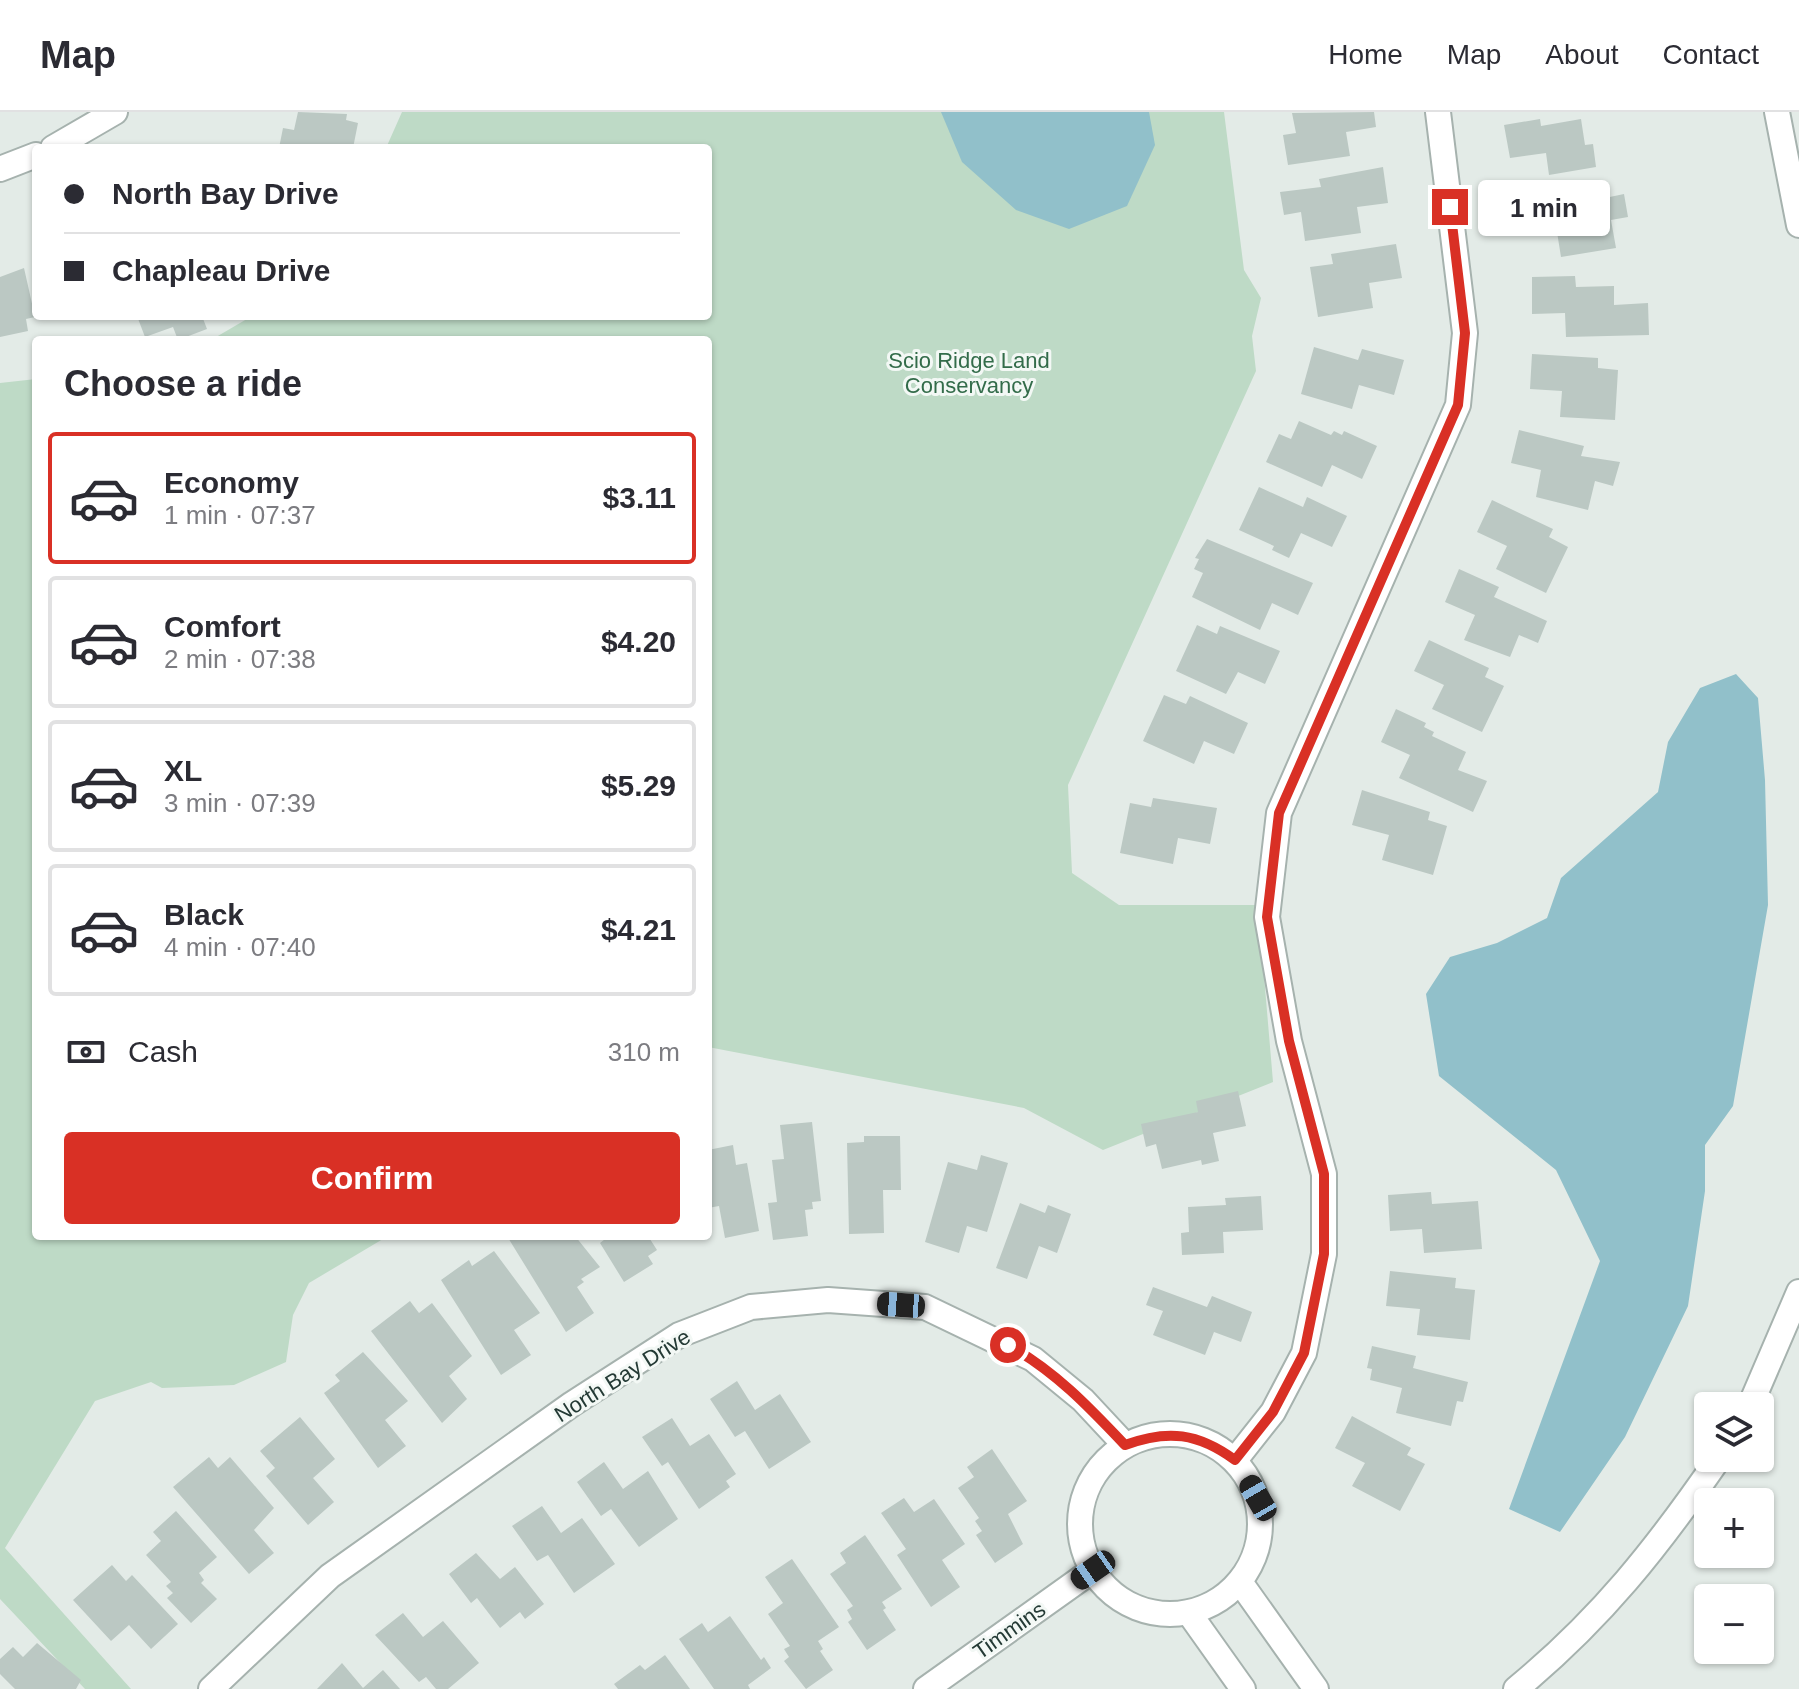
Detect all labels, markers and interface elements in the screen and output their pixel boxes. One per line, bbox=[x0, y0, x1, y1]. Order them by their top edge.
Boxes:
text: Map bbox=[40, 34, 116, 76]
text: Home bbox=[1328, 39, 1403, 70]
text: Map bbox=[1447, 39, 1501, 70]
text: About bbox=[1545, 39, 1619, 70]
text: Contact bbox=[1663, 39, 1759, 70]
text: North Bay Drive bbox=[112, 177, 339, 210]
callout: 1 min bbox=[1478, 179, 1610, 235]
route end bbox=[1432, 189, 1468, 225]
text: 1 min bbox=[1510, 193, 1578, 223]
text: Chapleau Drive bbox=[112, 254, 330, 287]
park label: Scio Ridge Land Conservancy bbox=[888, 348, 1050, 398]
text: Choose a ride bbox=[64, 363, 302, 404]
icon: car bbox=[68, 462, 140, 534]
text: Economy bbox=[164, 466, 299, 499]
text: $3.11 bbox=[603, 481, 676, 514]
text: 1 min · 07:37 bbox=[164, 500, 316, 530]
icon: car bbox=[68, 606, 140, 678]
text: Comfort bbox=[164, 610, 281, 643]
text: $4.20 bbox=[601, 625, 676, 658]
text: 2 min · 07:38 bbox=[164, 644, 316, 674]
icon: car bbox=[68, 750, 140, 822]
text: XL bbox=[164, 754, 202, 787]
text: $5.29 bbox=[601, 769, 676, 802]
text: 3 min · 07:39 bbox=[164, 788, 316, 818]
icon: car bbox=[68, 894, 140, 966]
text: Black bbox=[164, 898, 244, 931]
text: $4.21 bbox=[601, 913, 676, 946]
text: 4 min · 07:40 bbox=[164, 932, 316, 962]
icon: cash bbox=[64, 1030, 108, 1074]
text: Cash bbox=[128, 1035, 198, 1068]
text: 310 m bbox=[608, 1037, 680, 1067]
button: Confirm bbox=[64, 1132, 680, 1224]
car bbox=[876, 1291, 926, 1319]
street label: North Bay Drive bbox=[550, 1324, 695, 1427]
route start bbox=[990, 1327, 1026, 1363]
map controls bbox=[1694, 1392, 1774, 1664]
button: layers bbox=[1694, 1392, 1774, 1472]
car bbox=[1236, 1471, 1280, 1525]
button: + bbox=[1694, 1488, 1774, 1568]
car bbox=[1066, 1546, 1120, 1594]
button: − bbox=[1694, 1584, 1774, 1664]
street label: Timmins bbox=[968, 1597, 1050, 1664]

